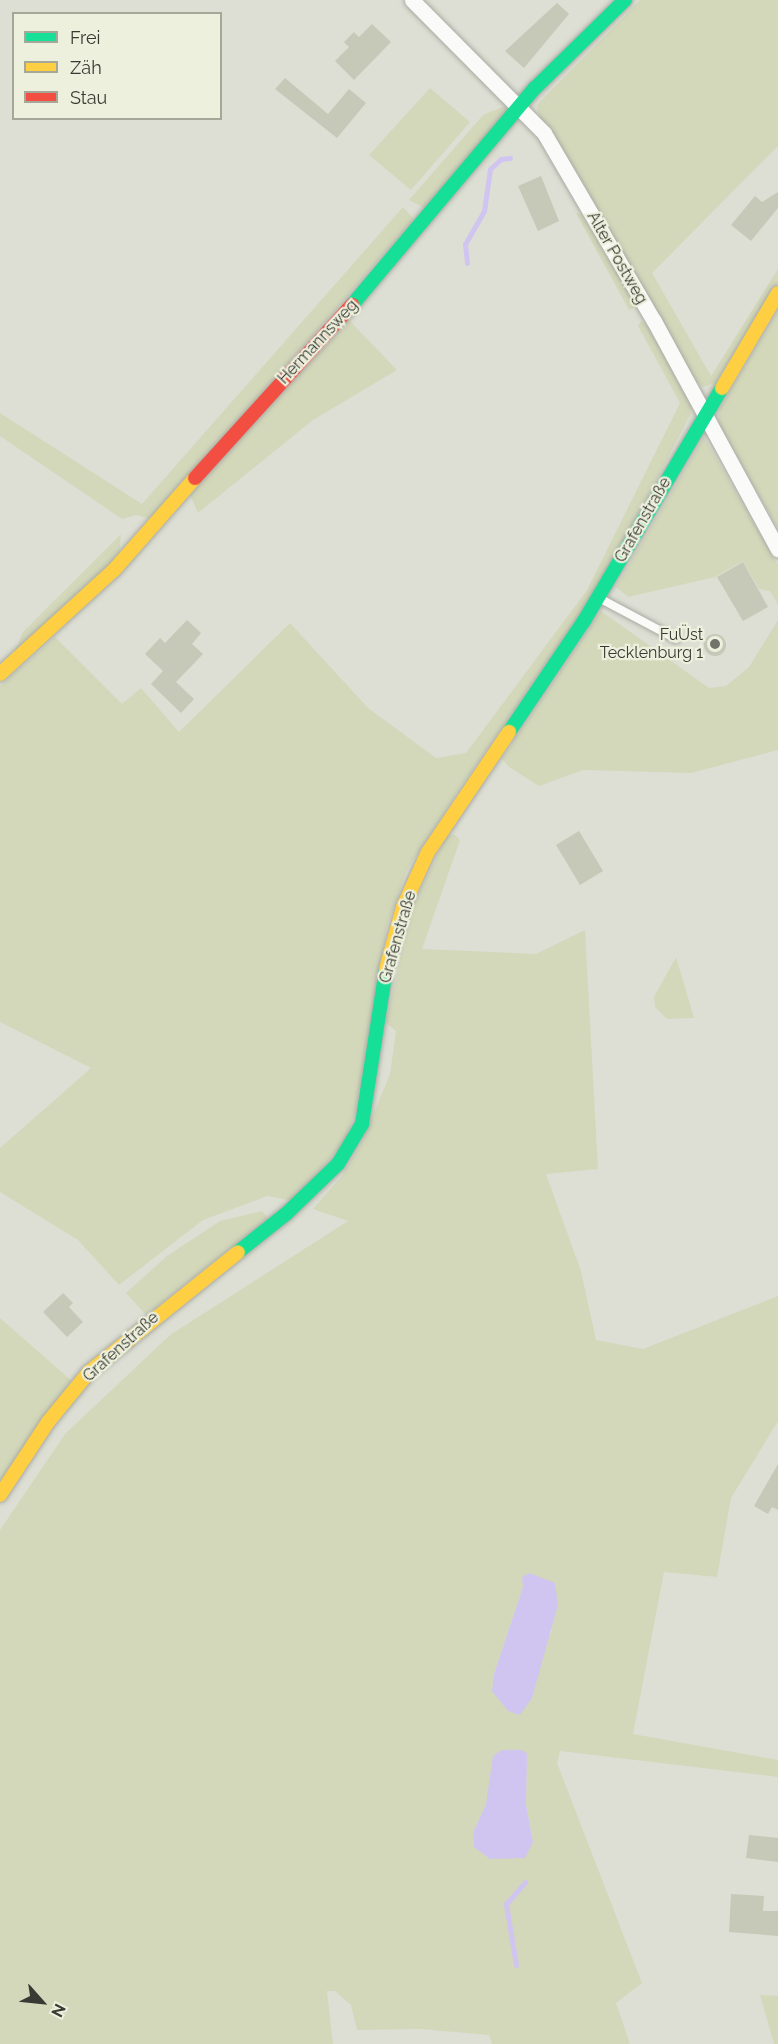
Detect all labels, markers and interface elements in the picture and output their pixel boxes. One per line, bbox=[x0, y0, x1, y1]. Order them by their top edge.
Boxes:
legend bbox=[12, 12, 222, 120]
text: Frei bbox=[70, 27, 100, 48]
text: Zäh bbox=[70, 57, 102, 78]
text: Stau bbox=[70, 87, 107, 108]
street label: Alter Postweg bbox=[583, 208, 651, 308]
street label: Hermannsweg bbox=[274, 296, 362, 388]
street label: Grafenstraße bbox=[611, 474, 675, 566]
place label: FuÜst Tecklenburg 1 bbox=[600, 625, 703, 663]
marker: FuÜst Tecklenburg 1 bbox=[708, 637, 722, 651]
street label: Grafenstraße bbox=[376, 889, 420, 985]
street label: Grafenstraße bbox=[79, 1308, 163, 1386]
north arrow bbox=[12, 1972, 72, 2032]
text: N bbox=[47, 2001, 70, 2020]

